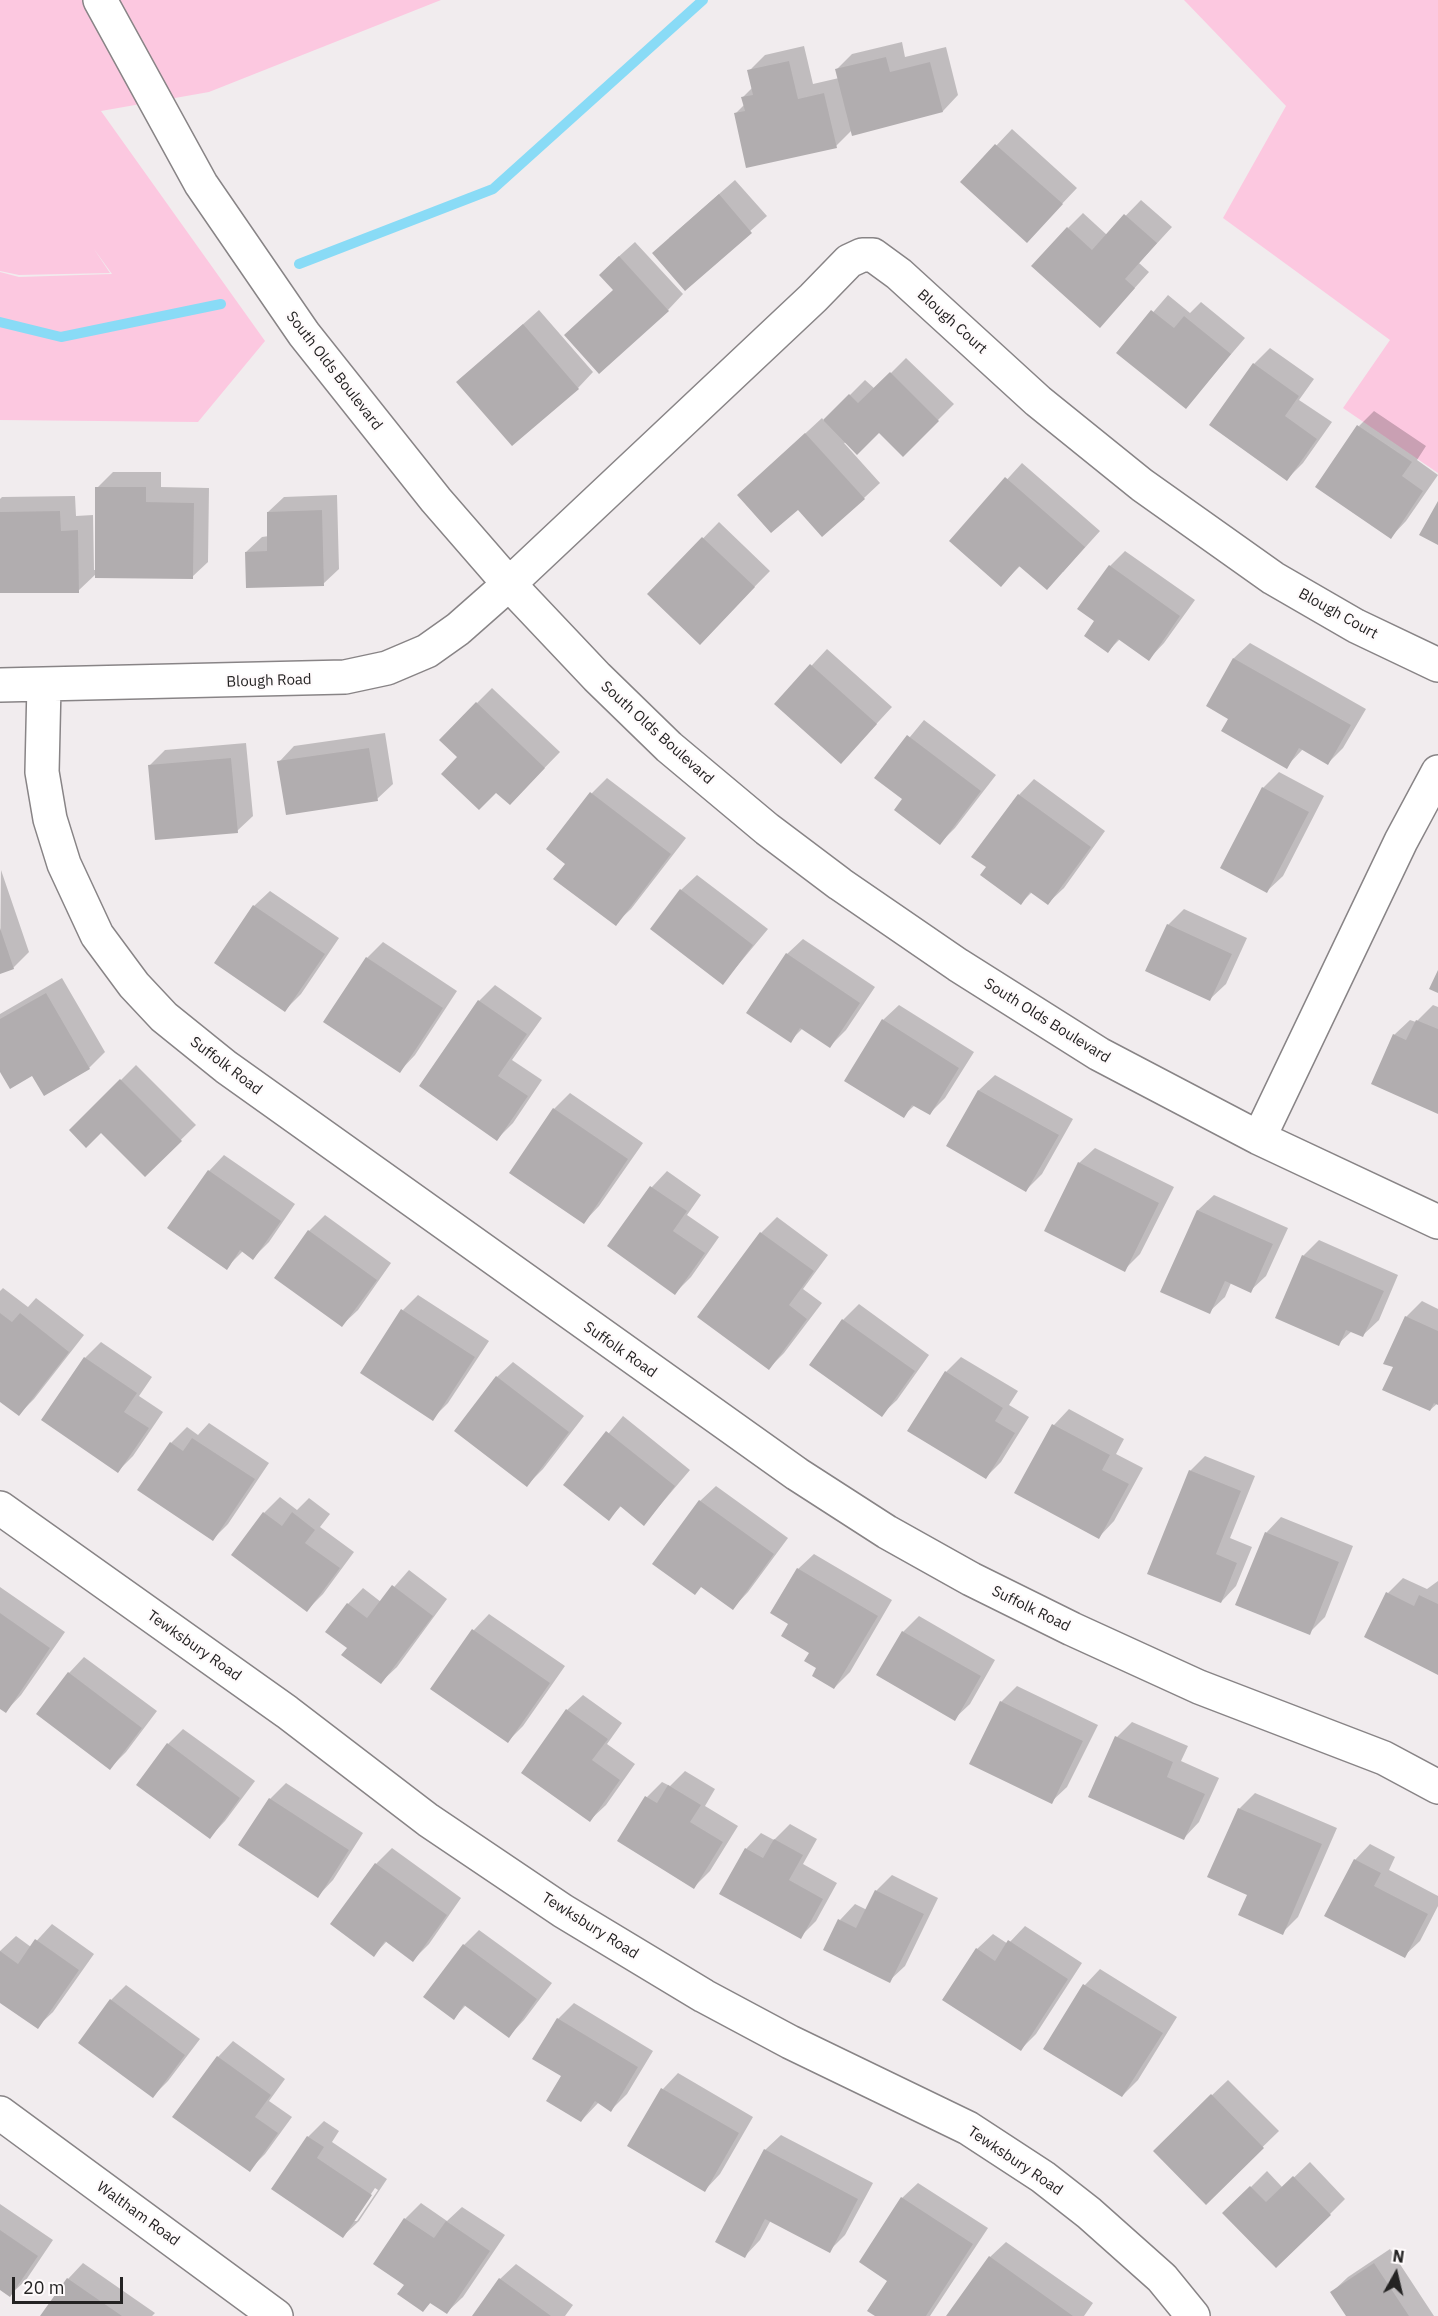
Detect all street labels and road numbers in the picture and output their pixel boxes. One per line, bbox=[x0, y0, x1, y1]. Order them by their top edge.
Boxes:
street label: Blough Court bbox=[913, 286, 991, 358]
street label: South Olds Boulevard bbox=[282, 308, 386, 434]
street label: Blough Court bbox=[1295, 585, 1381, 643]
street label: Blough Road bbox=[226, 671, 312, 691]
street label: South Olds Boulevard bbox=[597, 678, 717, 788]
street label: South Olds Boulevard bbox=[981, 975, 1113, 1067]
street label: Suffolk Road bbox=[187, 1033, 265, 1099]
street label: Suffolk Road bbox=[580, 1318, 660, 1382]
street label: Suffolk Road bbox=[989, 1582, 1073, 1636]
street label: Tewksbury Road bbox=[143, 1607, 245, 1685]
street label: Tewksbury Road bbox=[538, 1889, 642, 1963]
street label: Tewksbury Road bbox=[964, 2123, 1066, 2199]
street label: Waltham Road bbox=[93, 2178, 183, 2250]

